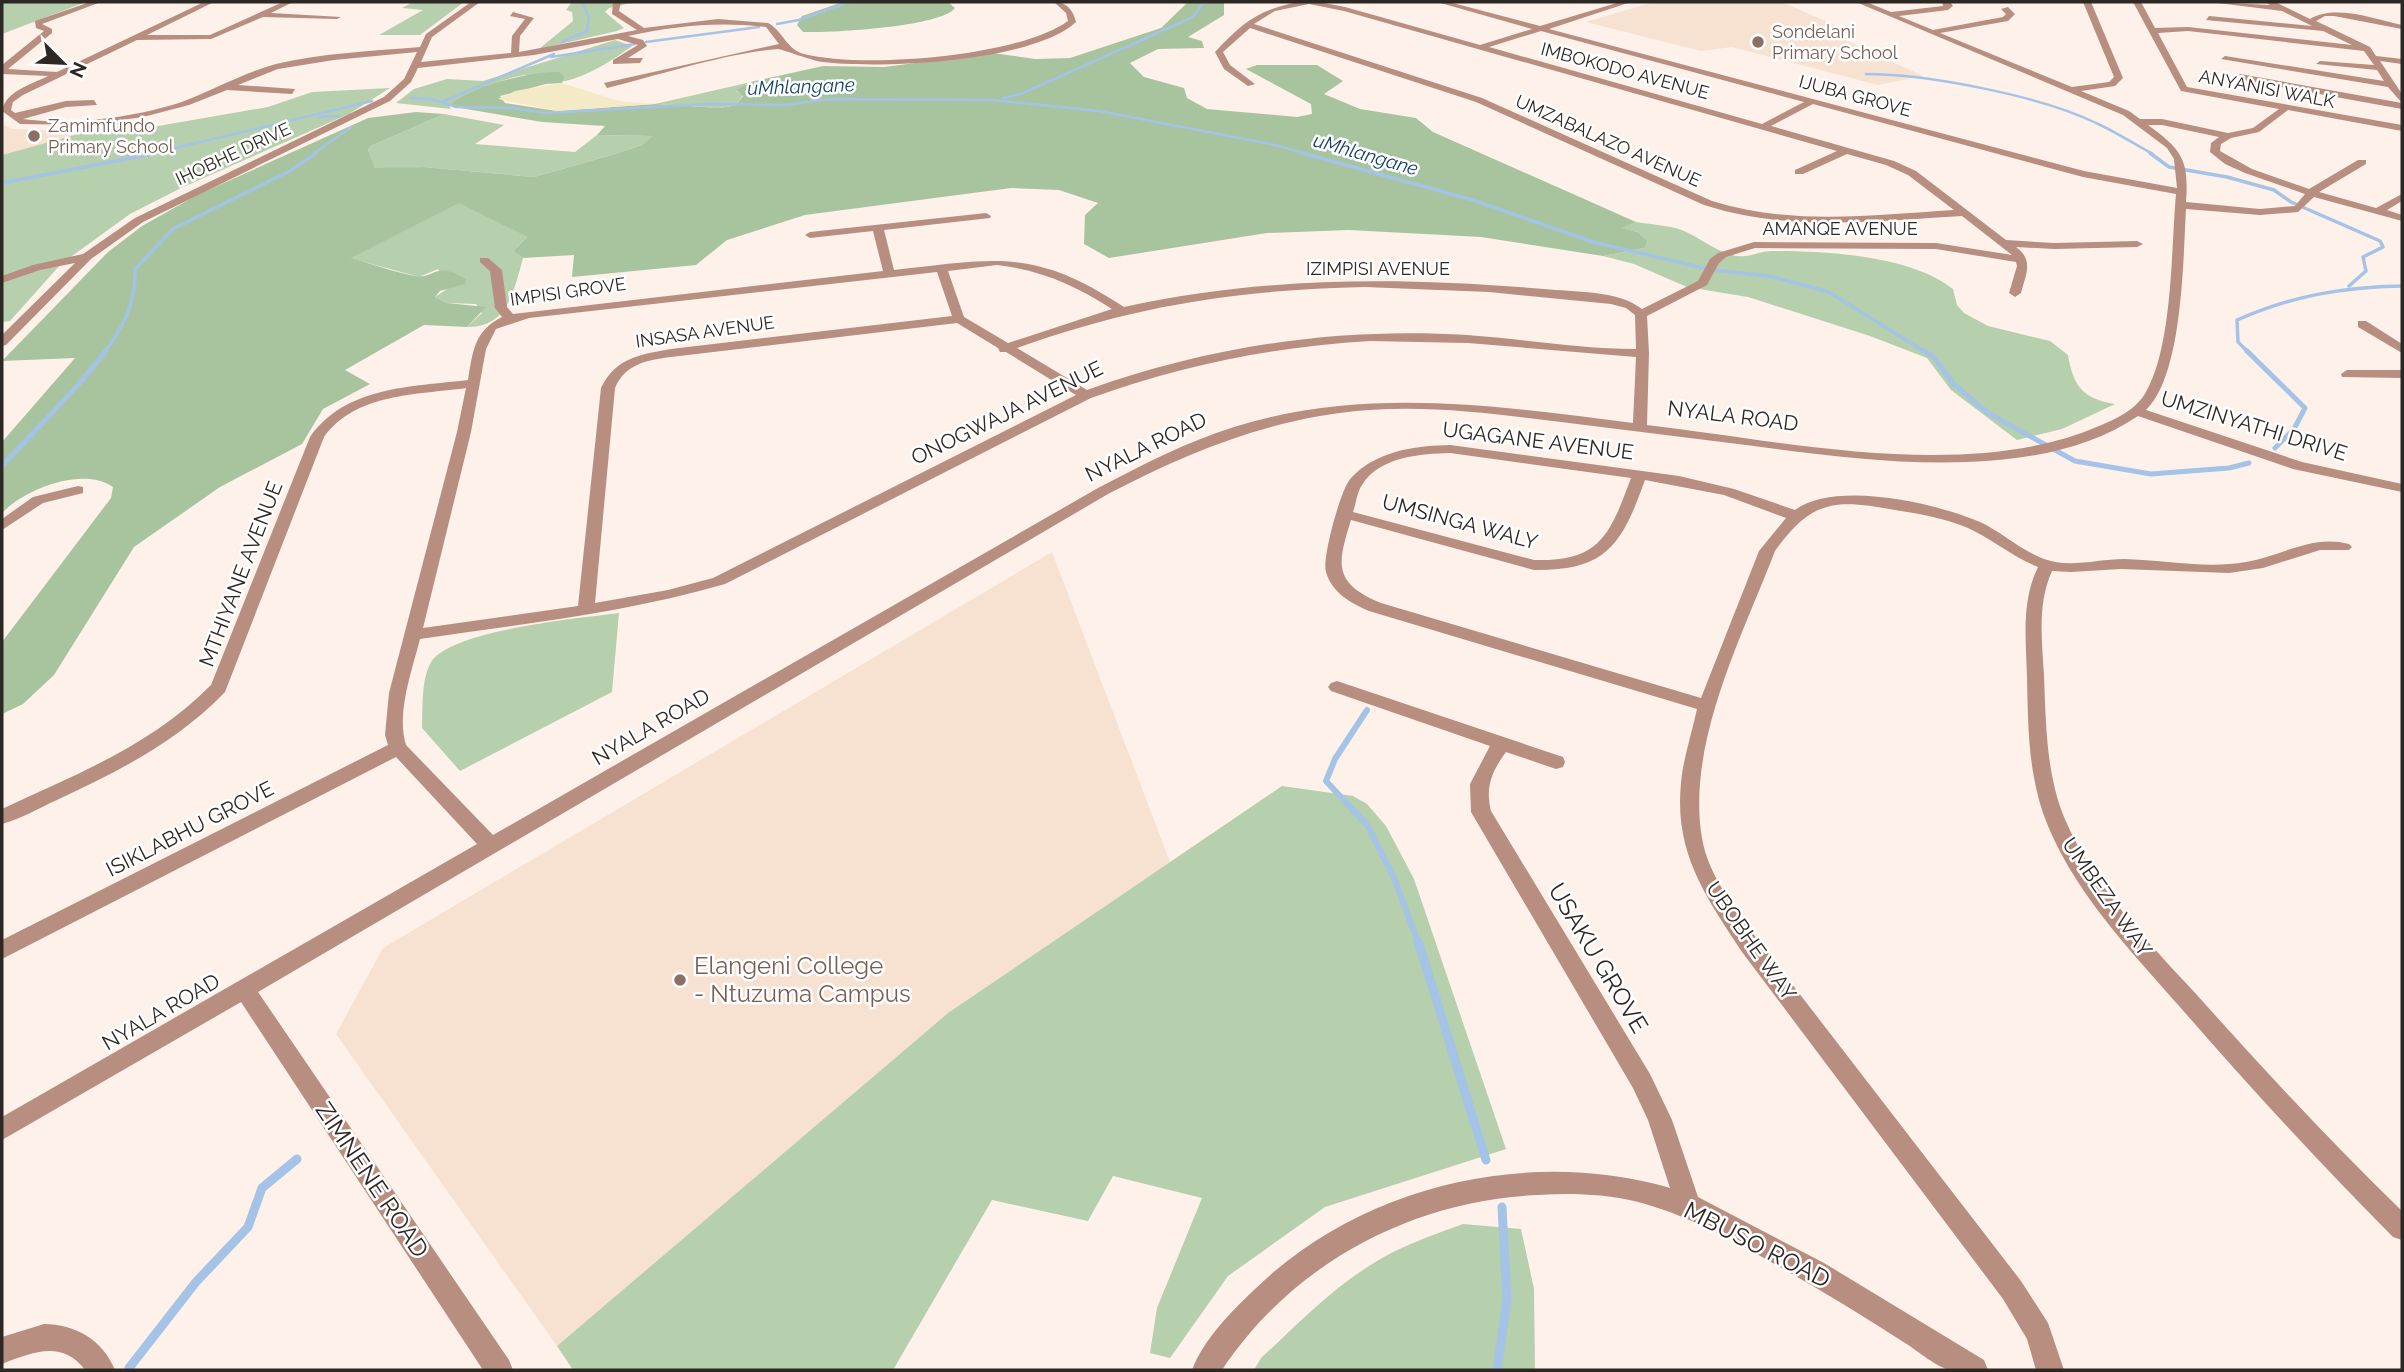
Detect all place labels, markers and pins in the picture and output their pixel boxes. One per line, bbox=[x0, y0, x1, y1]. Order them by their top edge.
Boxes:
place label: Sondelani Primary School bbox=[1772, 21, 1898, 63]
marker: Sondelani Primary School bbox=[1750, 34, 1766, 50]
place label: Zamimfundo Primary School bbox=[48, 115, 174, 157]
marker: Zamimfundo Primary School bbox=[26, 128, 42, 144]
place label: Elangeni College - Ntuzuma Campus bbox=[694, 951, 911, 1008]
marker: Elangeni College - Ntuzuma Campus bbox=[672, 972, 688, 988]

